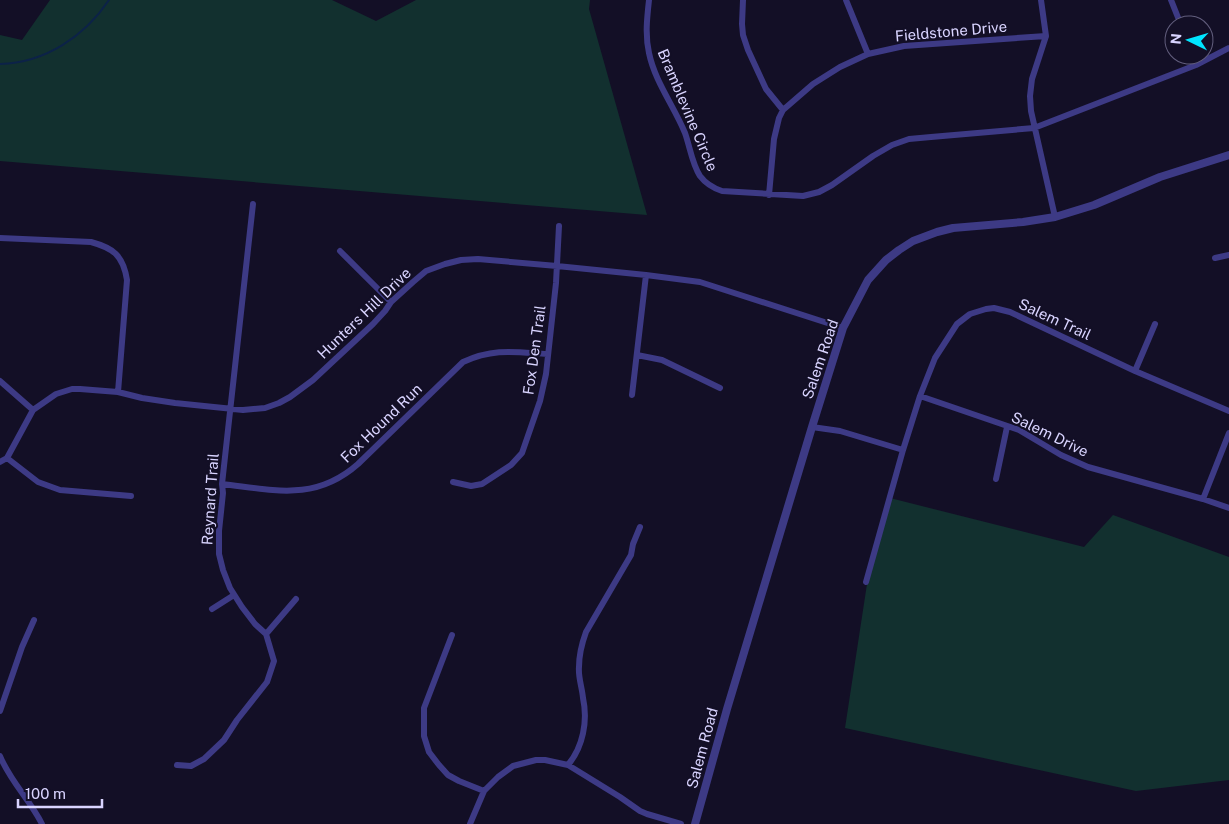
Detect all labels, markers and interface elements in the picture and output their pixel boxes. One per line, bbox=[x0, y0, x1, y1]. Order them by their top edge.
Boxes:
north arrow bbox=[1164, 15, 1214, 65]
street label: Fieldstone Drive bbox=[894, 18, 1008, 44]
text: N bbox=[1168, 33, 1184, 45]
street label: Bramblevine Circle bbox=[655, 46, 721, 174]
street label: Hunters Hill Drive bbox=[314, 264, 414, 362]
street label: Salem Trail bbox=[1016, 295, 1094, 343]
street label: Fox Den Trail bbox=[519, 304, 549, 396]
street label: Salem Road bbox=[798, 317, 842, 401]
street label: Fox Hound Run bbox=[337, 380, 425, 466]
street label: Salem Drive bbox=[1009, 408, 1091, 460]
street label: Reynard Trail bbox=[198, 452, 222, 546]
street label: Salem Road bbox=[683, 706, 721, 790]
scale bar bbox=[18, 776, 101, 808]
text: 100 m bbox=[25, 785, 66, 802]

